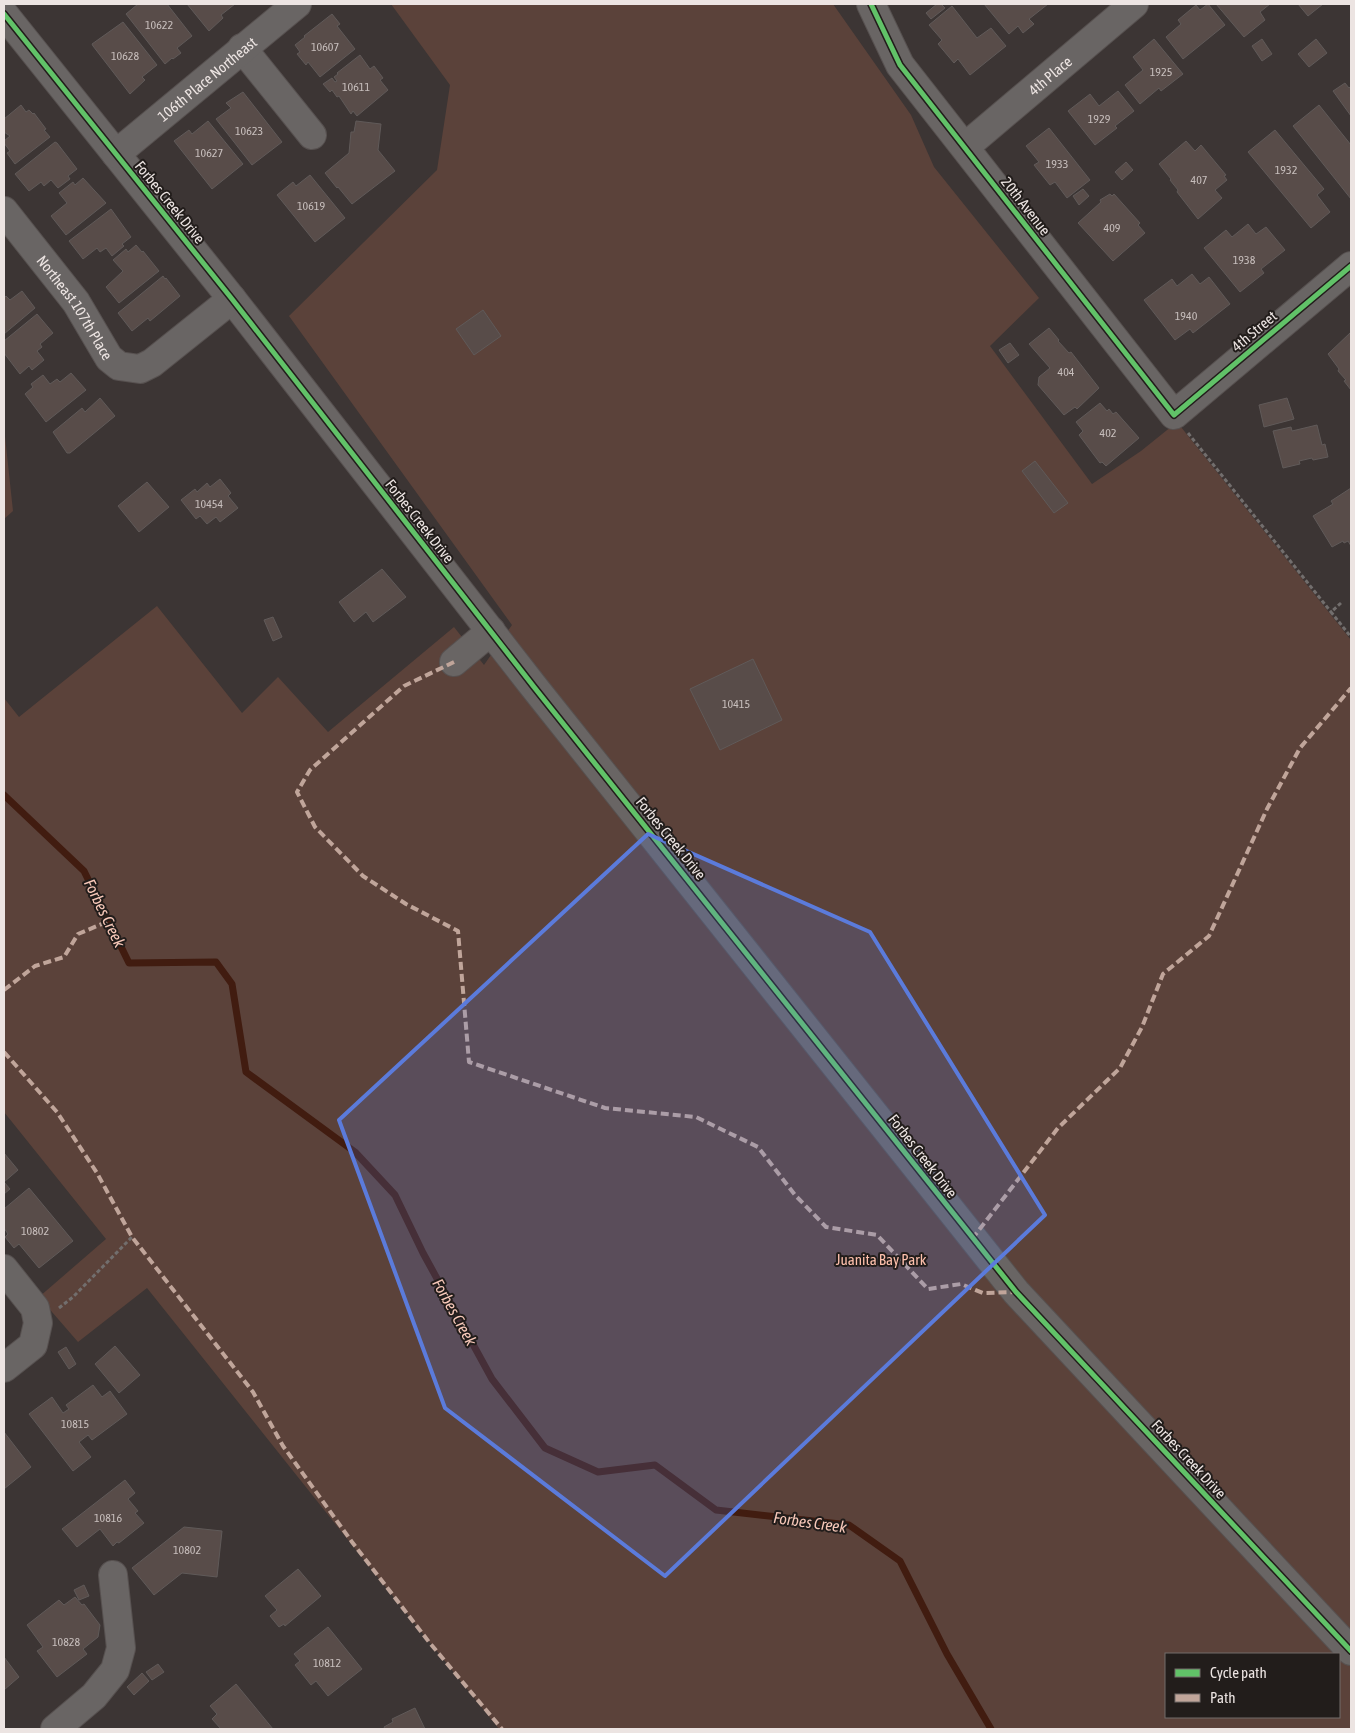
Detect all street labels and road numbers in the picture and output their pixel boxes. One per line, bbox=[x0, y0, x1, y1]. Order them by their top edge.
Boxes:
street label: 106th Place Northeast bbox=[154, 33, 260, 124]
street label: 4th Place bbox=[1025, 52, 1075, 98]
street label: Forbes Creek Drive bbox=[132, 157, 208, 247]
street label: 20th Avenue bbox=[998, 173, 1054, 239]
street label: Northeast 107th Place bbox=[34, 252, 117, 363]
street label: 4th Street bbox=[1228, 307, 1280, 355]
street label: Forbes Creek Drive bbox=[382, 476, 458, 566]
street label: Forbes Creek Drive bbox=[633, 793, 709, 883]
street label: Forbes Creek Drive bbox=[885, 1111, 961, 1201]
street label: Forbes Creek Drive bbox=[1148, 1416, 1230, 1502]

